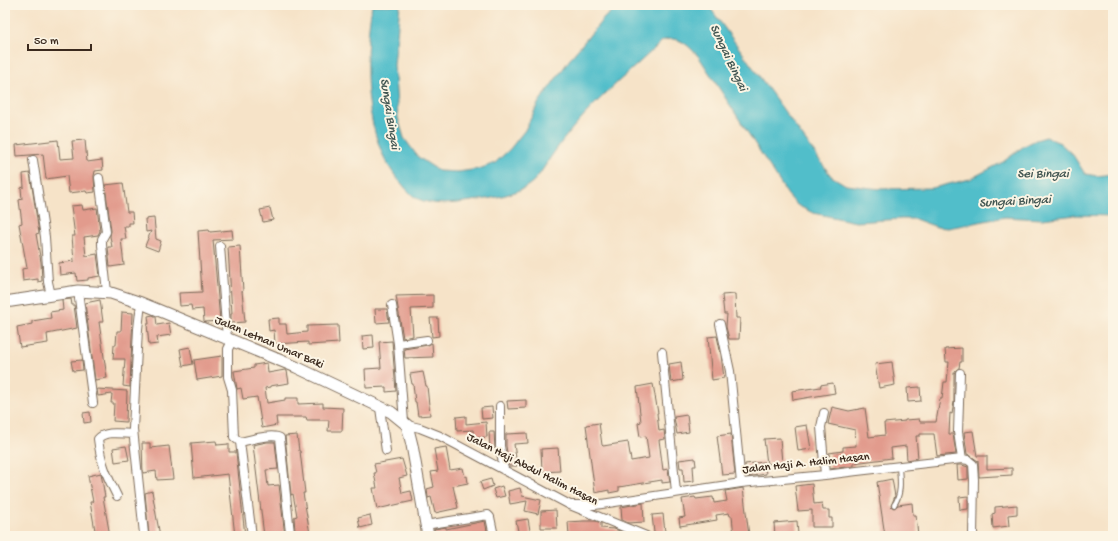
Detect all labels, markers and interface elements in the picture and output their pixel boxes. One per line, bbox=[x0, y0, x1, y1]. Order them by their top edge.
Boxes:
water label: Sungai Bingai bbox=[706, 22, 751, 96]
scale bar bbox=[28, 26, 91, 52]
text: 50 m bbox=[34, 35, 59, 49]
water label: Sungai Bingai bbox=[376, 77, 402, 153]
water label: Sei Bingai bbox=[1017, 167, 1071, 182]
water label: Sungai Bingai bbox=[979, 193, 1053, 211]
street label: Jalan Letnan Umar Baki bbox=[212, 314, 326, 372]
street label: Jalan Haji Abdul Halim Hasan bbox=[464, 431, 600, 509]
street label: Jalan Haji A. Halim Hasan bbox=[742, 450, 870, 478]

